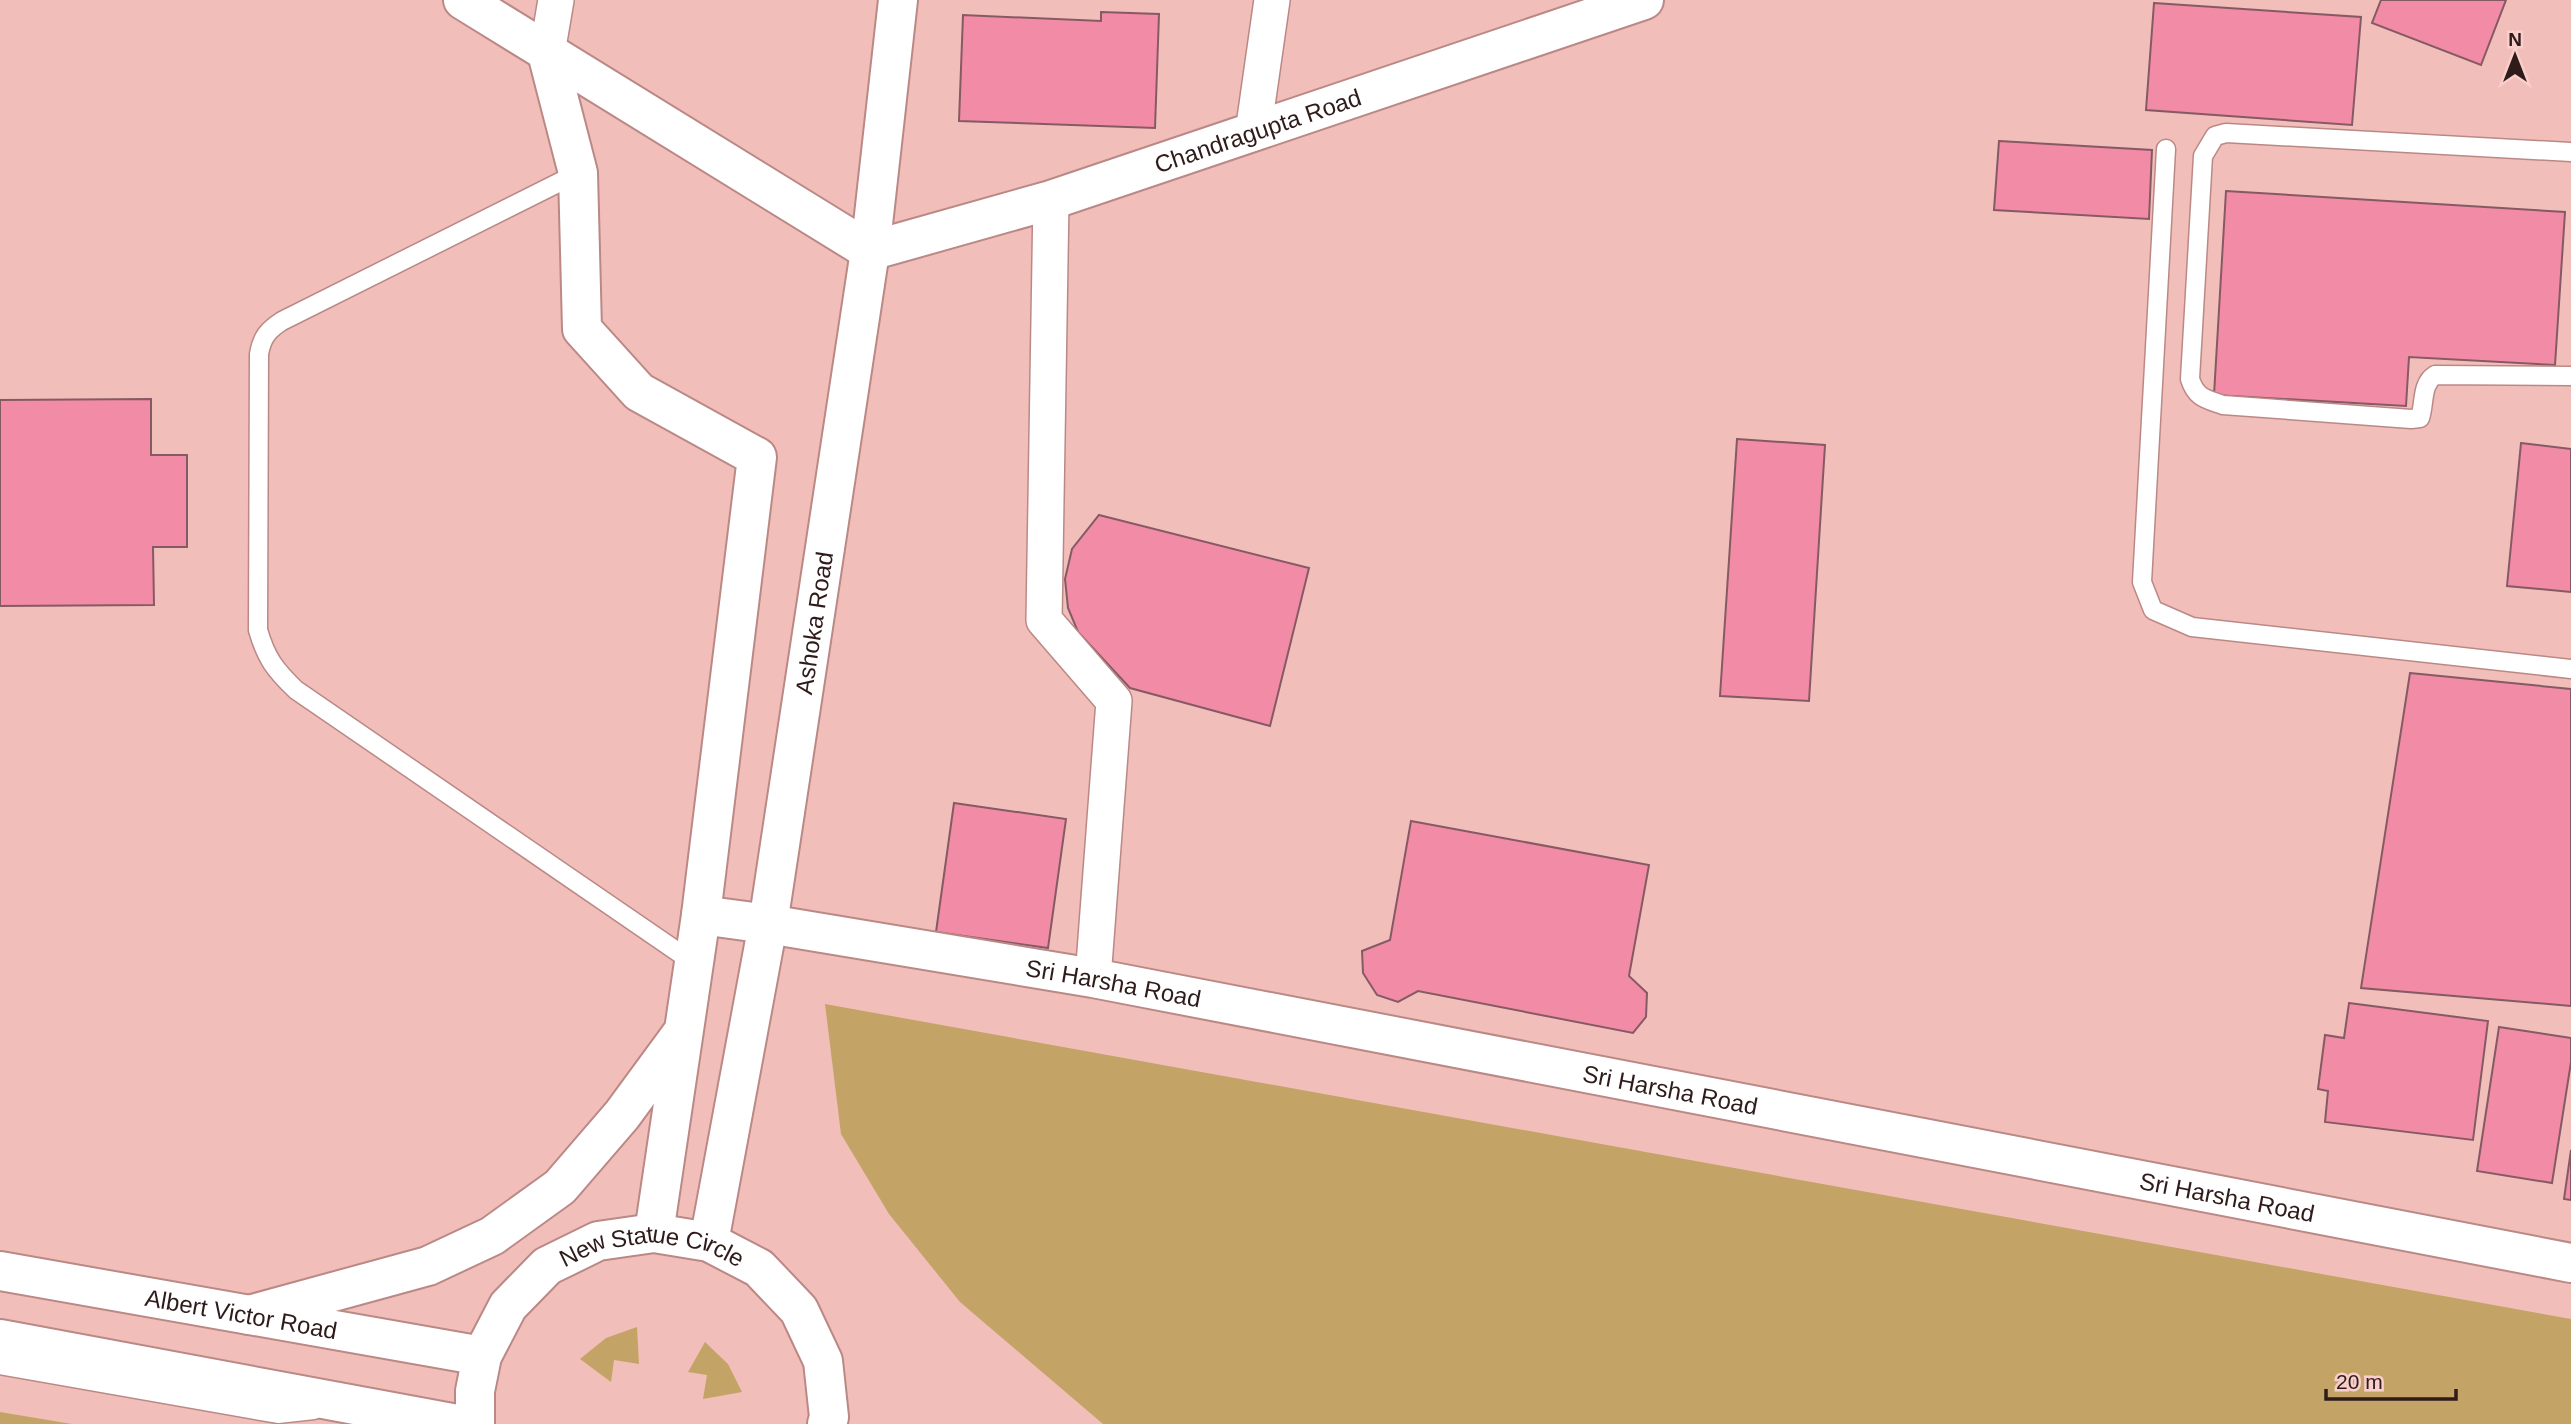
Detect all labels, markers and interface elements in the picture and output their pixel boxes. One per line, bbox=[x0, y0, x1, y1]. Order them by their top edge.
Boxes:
north arrow bbox=[2480, 21, 2550, 91]
text: N bbox=[2508, 29, 2522, 50]
street label: Chandragupta Road bbox=[1151, 83, 1364, 178]
street label: Ashoka Road bbox=[789, 550, 838, 696]
street label: Sri Harsha Road bbox=[1024, 954, 1203, 1012]
street label: Sri Harsha Road bbox=[1581, 1059, 1760, 1119]
street label: Sri Harsha Road bbox=[2137, 1167, 2317, 1227]
text: New Statue Circle bbox=[555, 1220, 749, 1272]
street label: New Statue Circle bbox=[556, 1251, 748, 1279]
street label: Albert Victor Road bbox=[143, 1283, 339, 1344]
scale bar bbox=[2326, 1358, 2456, 1402]
text: 20 m bbox=[2336, 1370, 2383, 1393]

